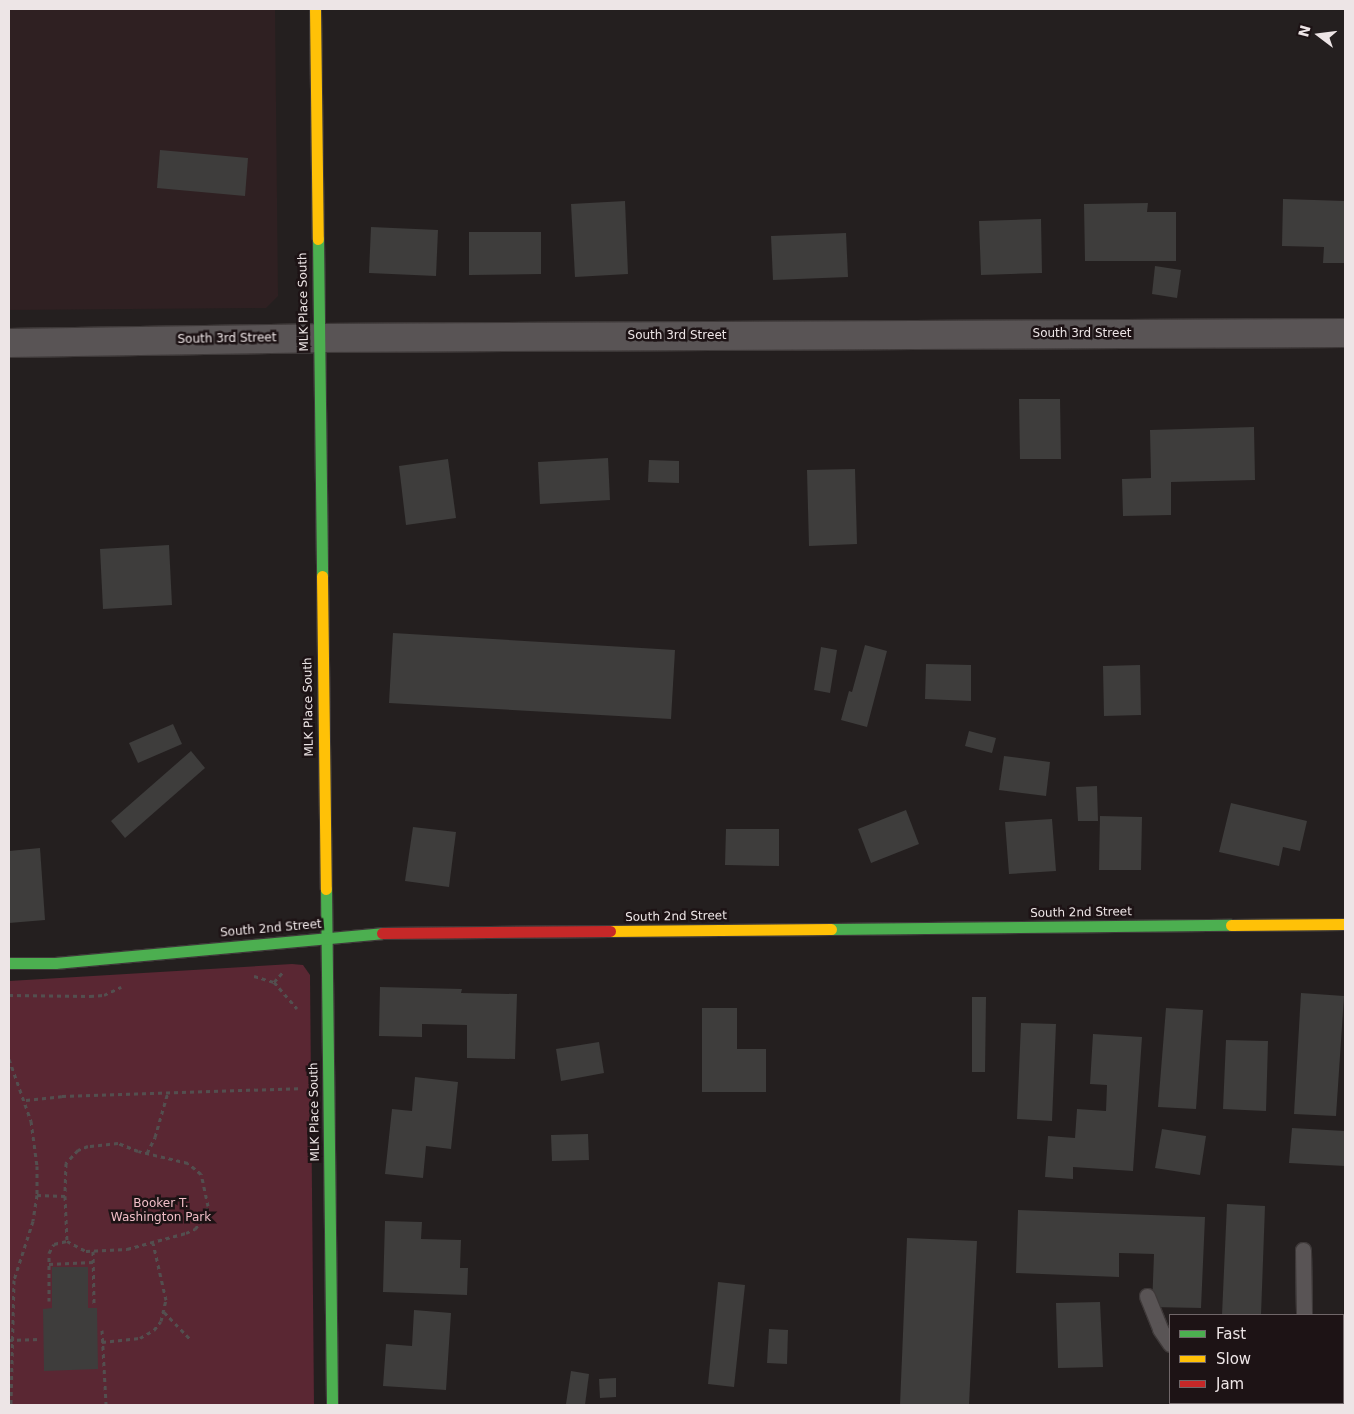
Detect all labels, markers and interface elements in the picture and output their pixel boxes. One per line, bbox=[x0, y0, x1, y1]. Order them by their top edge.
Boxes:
north arrow bbox=[1294, 10, 1344, 60]
text: N bbox=[1295, 23, 1314, 39]
street label: MLK Place South bbox=[296, 252, 312, 352]
street label: South 3rd Street bbox=[1033, 327, 1131, 341]
street label: South 3rd Street bbox=[628, 329, 726, 343]
street label: South 3rd Street bbox=[177, 331, 277, 347]
street label: MLK Place South bbox=[301, 657, 317, 757]
street label: South 2nd Street bbox=[1030, 905, 1132, 921]
street label: South 2nd Street bbox=[625, 909, 727, 925]
street label: South 2nd Street bbox=[220, 917, 322, 941]
street label: MLK Place South bbox=[307, 1062, 323, 1162]
park label: Booker T. Washington Park bbox=[111, 1197, 211, 1225]
legend bbox=[1169, 1314, 1344, 1404]
text: Fast bbox=[1216, 1325, 1246, 1343]
text: Slow bbox=[1216, 1350, 1251, 1368]
text: Jam bbox=[1216, 1375, 1244, 1393]

